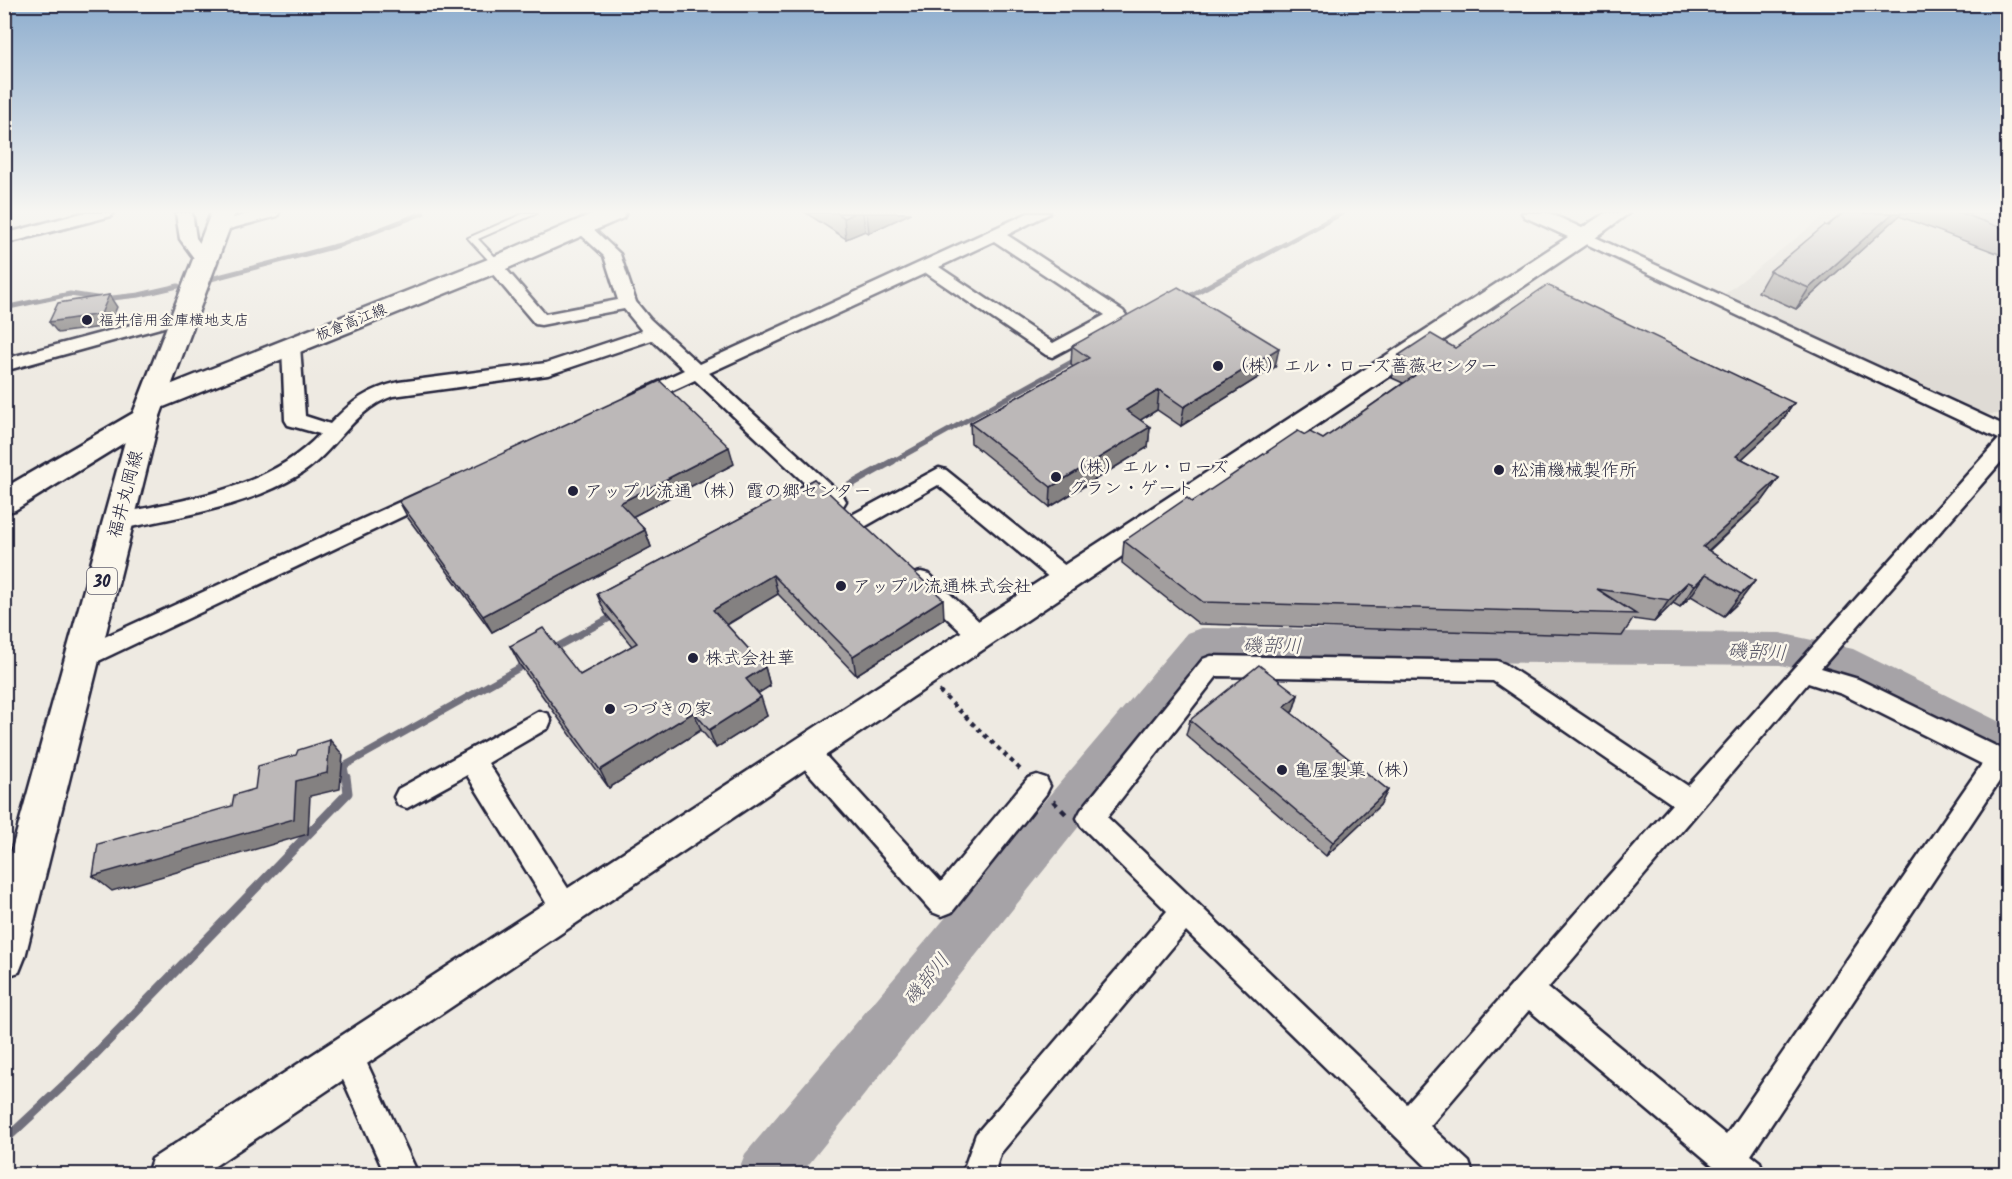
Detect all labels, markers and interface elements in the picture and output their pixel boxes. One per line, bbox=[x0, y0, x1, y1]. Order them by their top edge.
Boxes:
street label: 板倉高江線 bbox=[312, 298, 391, 348]
place label: 福井信用金庫横地支店 bbox=[99, 309, 249, 333]
marker: 福井信用金庫横地支店 bbox=[80, 313, 94, 327]
place label: （株）エル・ローズ薔薇センター bbox=[1230, 353, 1498, 382]
marker: （株）エル・ローズ薔薇センター bbox=[1211, 359, 1225, 373]
street label: 福井丸岡線 bbox=[101, 447, 152, 542]
place label: （株）エル・ローズ グラン・ゲート bbox=[1068, 454, 1229, 504]
place label: 松浦機械製作所 bbox=[1511, 457, 1637, 486]
marker: 松浦機械製作所 bbox=[1492, 463, 1506, 477]
marker: （株）エル・ローズ グラン・ゲート bbox=[1049, 470, 1063, 484]
place label: アップル流通（株）霞の郷センター bbox=[585, 478, 871, 507]
marker: アップル流通（株）霞の郷センター bbox=[566, 484, 580, 498]
road number: 30 bbox=[87, 568, 117, 594]
place label: アップル流通株式会社 bbox=[853, 573, 1032, 602]
marker: アップル流通株式会社 bbox=[834, 579, 848, 593]
water label: 磯部川 bbox=[1242, 630, 1302, 664]
water label: 磯部川 bbox=[1726, 635, 1788, 671]
place label: 株式会社華 bbox=[705, 645, 795, 674]
marker: 株式会社華 bbox=[686, 651, 700, 665]
place label: つづきの家 bbox=[622, 696, 712, 725]
marker: つづきの家 bbox=[603, 702, 617, 716]
place label: 亀屋製菓（株） bbox=[1294, 757, 1420, 786]
marker: 亀屋製菓（株） bbox=[1275, 763, 1289, 777]
water label: 磯部川 bbox=[896, 947, 959, 1014]

